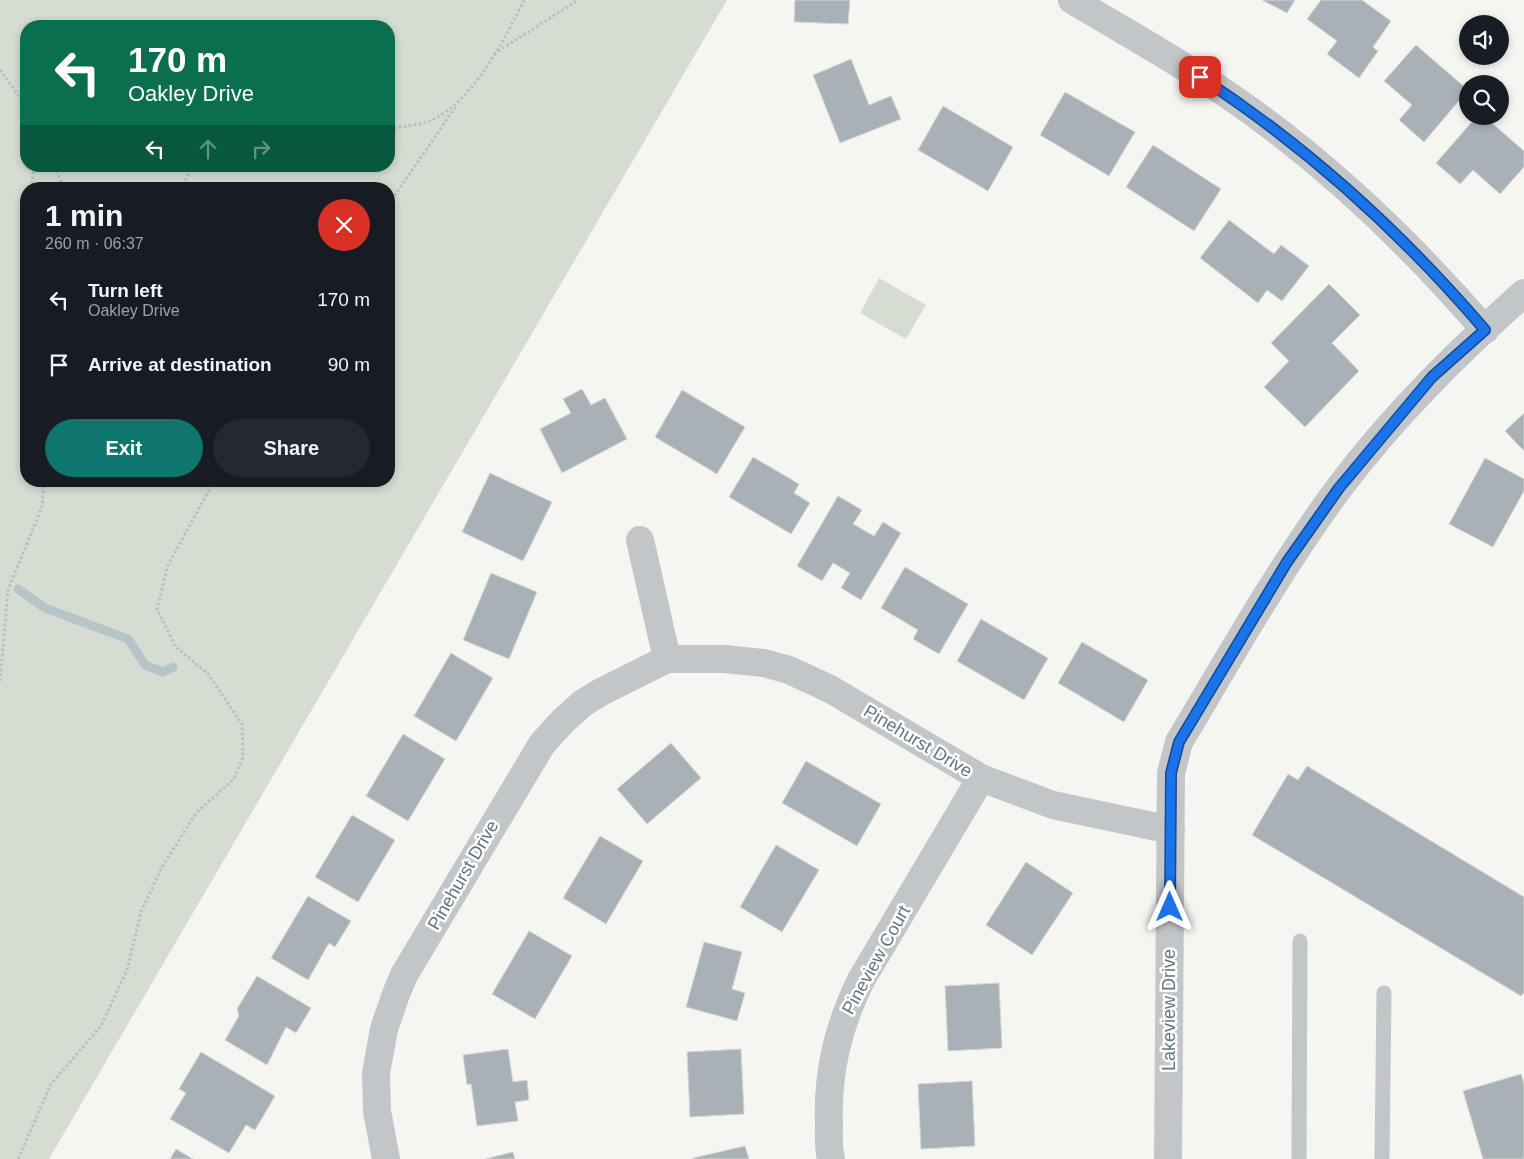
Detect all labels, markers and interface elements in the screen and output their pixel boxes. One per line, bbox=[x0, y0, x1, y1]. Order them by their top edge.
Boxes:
map controls bbox=[1459, 15, 1509, 125]
button: sound bbox=[1459, 15, 1509, 65]
icon: left bbox=[45, 40, 110, 105]
text: 170 m bbox=[128, 40, 227, 79]
pin bbox=[1179, 56, 1221, 98]
icon: arrive bbox=[1186, 63, 1214, 91]
button: search bbox=[1459, 75, 1509, 125]
text: Oakley Drive bbox=[128, 81, 254, 106]
icon: left bbox=[141, 135, 169, 163]
icon: ahead bbox=[194, 135, 222, 163]
icon: right bbox=[247, 135, 275, 163]
text: 1 min bbox=[45, 199, 123, 232]
button: close bbox=[318, 199, 370, 251]
text: 260 m · 06:37 bbox=[45, 235, 144, 252]
text: Turn left bbox=[88, 280, 163, 301]
icon: left bbox=[45, 286, 73, 314]
text: 170 m bbox=[317, 289, 370, 310]
text: Oakley Drive bbox=[88, 302, 180, 319]
icon: arrive bbox=[45, 351, 73, 379]
text: Arrive at destination bbox=[88, 354, 272, 375]
text: 90 m bbox=[328, 354, 370, 375]
button: Exit bbox=[45, 419, 203, 477]
button: Share bbox=[213, 419, 370, 477]
street label: Pinehurst Drive bbox=[860, 701, 976, 781]
street label: Pinehurst Drive bbox=[424, 817, 502, 933]
position arrow bbox=[1143, 880, 1195, 932]
street label: Pineview Court bbox=[838, 902, 914, 1018]
street label: Lakeview Drive bbox=[1159, 949, 1179, 1071]

